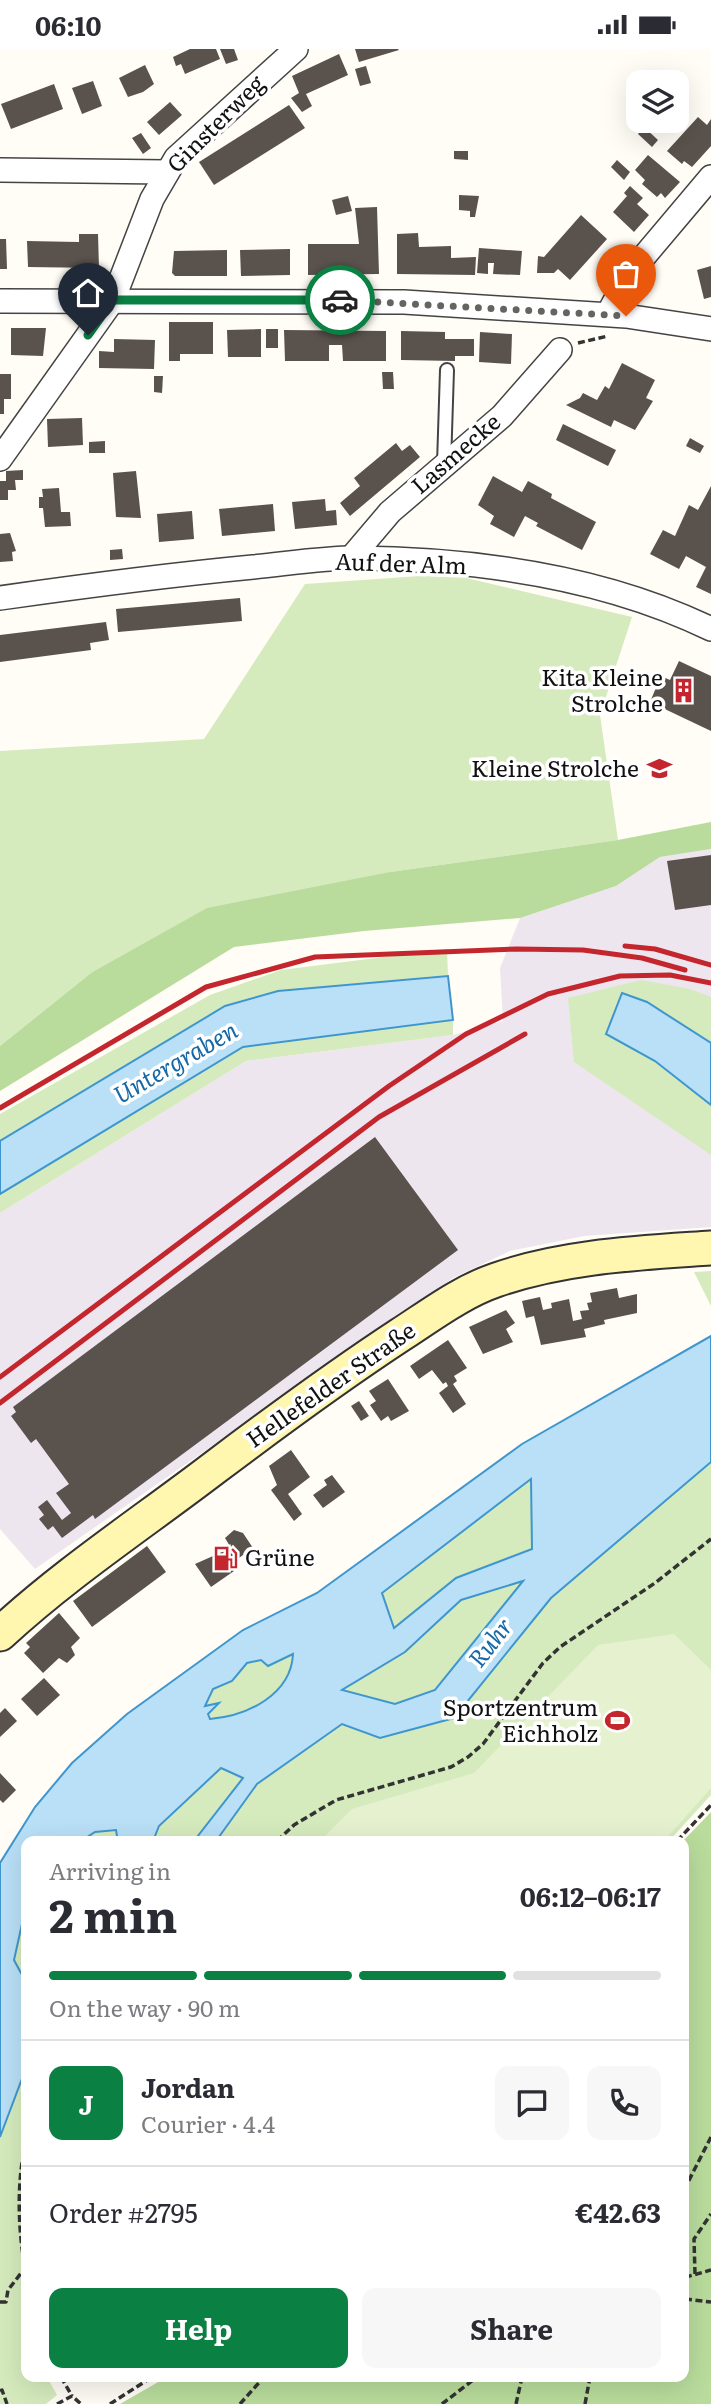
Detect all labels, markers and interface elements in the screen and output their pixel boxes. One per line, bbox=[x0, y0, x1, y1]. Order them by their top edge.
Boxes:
text: 06:10 bbox=[35, 5, 102, 44]
street label: Ginsterweg bbox=[158, 66, 271, 179]
map controls bbox=[626, 70, 689, 133]
button: layers bbox=[626, 70, 689, 133]
pin bbox=[596, 244, 656, 316]
icon: bag bbox=[607, 255, 645, 293]
pin bbox=[58, 263, 118, 335]
courier bbox=[305, 265, 375, 335]
icon: home bbox=[69, 274, 107, 312]
icon: car bbox=[321, 281, 359, 319]
street label: Lasmecke bbox=[403, 404, 507, 501]
street label: Auf der Alm bbox=[335, 543, 468, 581]
place label: Kita Kleine Strolche bbox=[541, 659, 663, 719]
building icon: Kita Kleine Strolche bbox=[669, 677, 697, 705]
place label: Kleine Strolche bbox=[471, 750, 639, 784]
school or university icon: Kleine Strolche bbox=[645, 755, 673, 783]
water label: Untergraben bbox=[106, 1011, 243, 1110]
street label: Hellefelder Straße bbox=[238, 1312, 421, 1455]
place label: Grüne bbox=[245, 1539, 315, 1573]
fuel station icon: Grüne bbox=[211, 1544, 239, 1572]
water label: Ruhr bbox=[458, 1609, 520, 1674]
place label: Sportzentrum Eichholz bbox=[443, 1689, 598, 1749]
sports icon: Sportzentrum Eichholz bbox=[604, 1707, 632, 1735]
text: Arriving in bbox=[49, 1853, 171, 1887]
text: 06:12–06:17 bbox=[520, 1876, 661, 1915]
text: 2 min bbox=[49, 1879, 178, 1947]
text: On the way · 90 m bbox=[49, 1990, 240, 2024]
button: chat bbox=[495, 2066, 569, 2140]
button: phone bbox=[587, 2066, 661, 2140]
text: Jordan bbox=[141, 2067, 235, 2106]
text: J bbox=[79, 2084, 93, 2123]
text: Courier · 4.4 bbox=[141, 2106, 275, 2140]
text: Order #2795 bbox=[49, 2192, 198, 2231]
text: €42.63 bbox=[575, 2192, 661, 2231]
button: Help bbox=[49, 2288, 348, 2368]
button: Share bbox=[362, 2288, 661, 2368]

